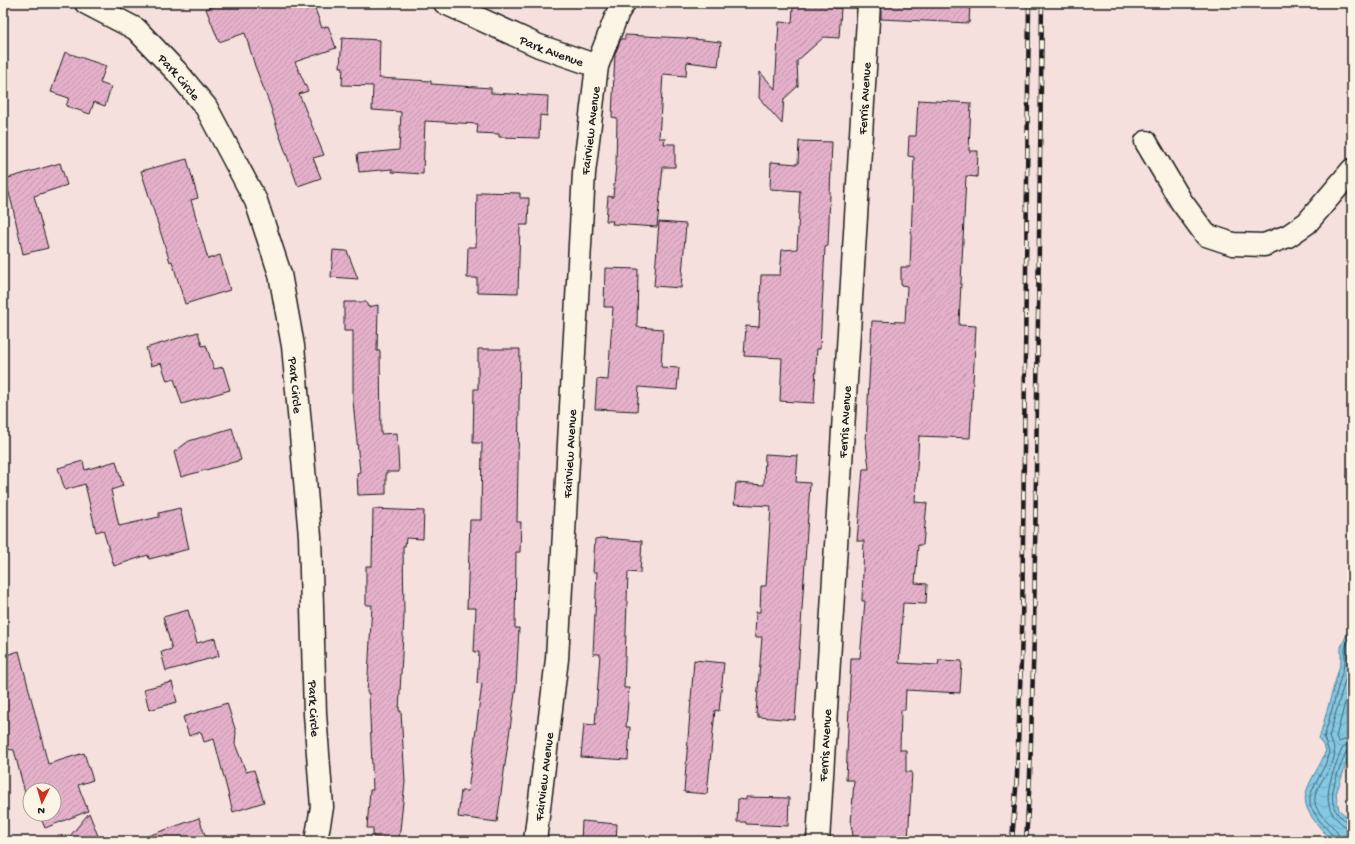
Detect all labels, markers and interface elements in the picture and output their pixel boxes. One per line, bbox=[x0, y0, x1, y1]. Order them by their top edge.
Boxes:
street label: Park Avenue bbox=[516, 33, 585, 71]
street label: Park Circle bbox=[153, 51, 202, 104]
street label: Ferris Avenue bbox=[856, 62, 875, 136]
street label: Fairview Avenue bbox=[579, 85, 605, 177]
street label: Park Circle bbox=[284, 356, 304, 414]
street label: Ferris Avenue bbox=[836, 385, 856, 460]
street label: Fairview Avenue bbox=[561, 409, 581, 500]
street label: Park Circle bbox=[304, 679, 322, 738]
street label: Ferris Avenue bbox=[817, 708, 836, 783]
street label: Fairview Avenue bbox=[532, 731, 558, 823]
north arrow bbox=[22, 782, 62, 822]
text: N bbox=[37, 804, 45, 816]

